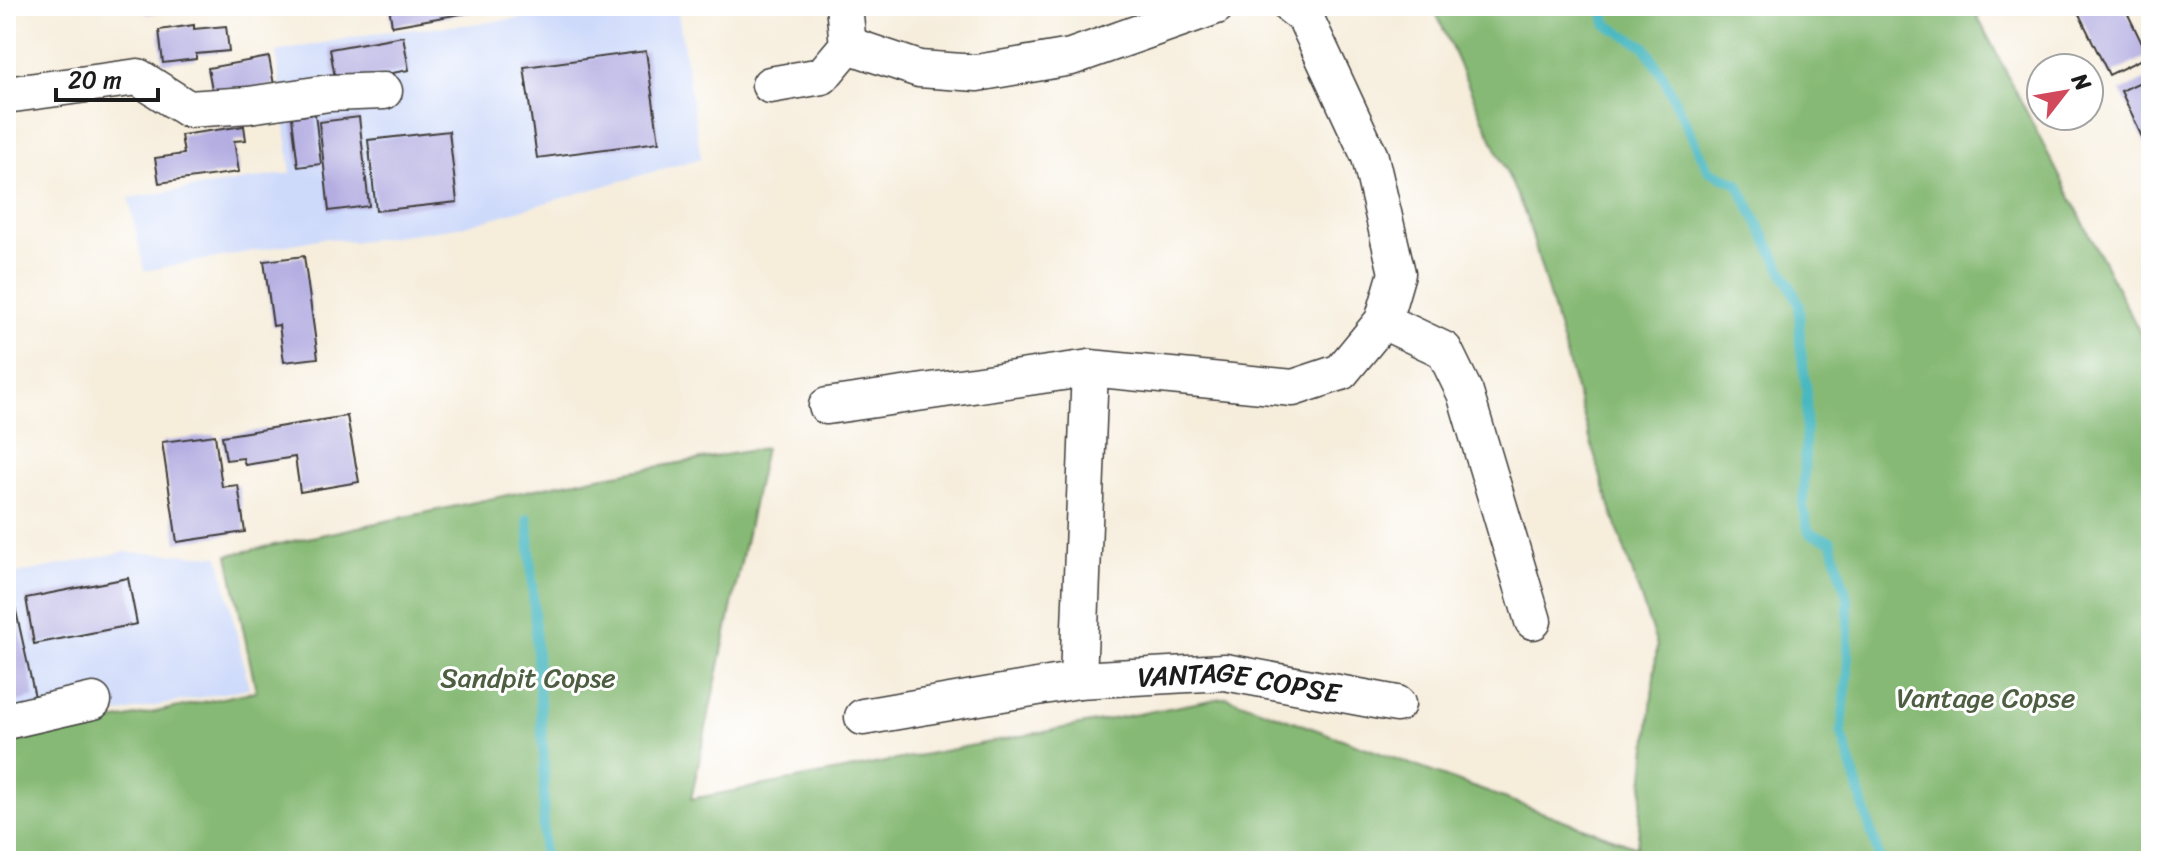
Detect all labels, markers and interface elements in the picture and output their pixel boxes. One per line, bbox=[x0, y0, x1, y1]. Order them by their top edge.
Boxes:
scale bar bbox=[56, 52, 158, 102]
north arrow bbox=[2025, 52, 2105, 132]
text: 20 m bbox=[68, 59, 122, 101]
text: N bbox=[2061, 65, 2103, 99]
street label: VANTAGE COPSE bbox=[1136, 647, 1346, 718]
park label: Sandpit Copse bbox=[440, 653, 616, 702]
park label: Vantage Copse bbox=[1897, 673, 2075, 722]

